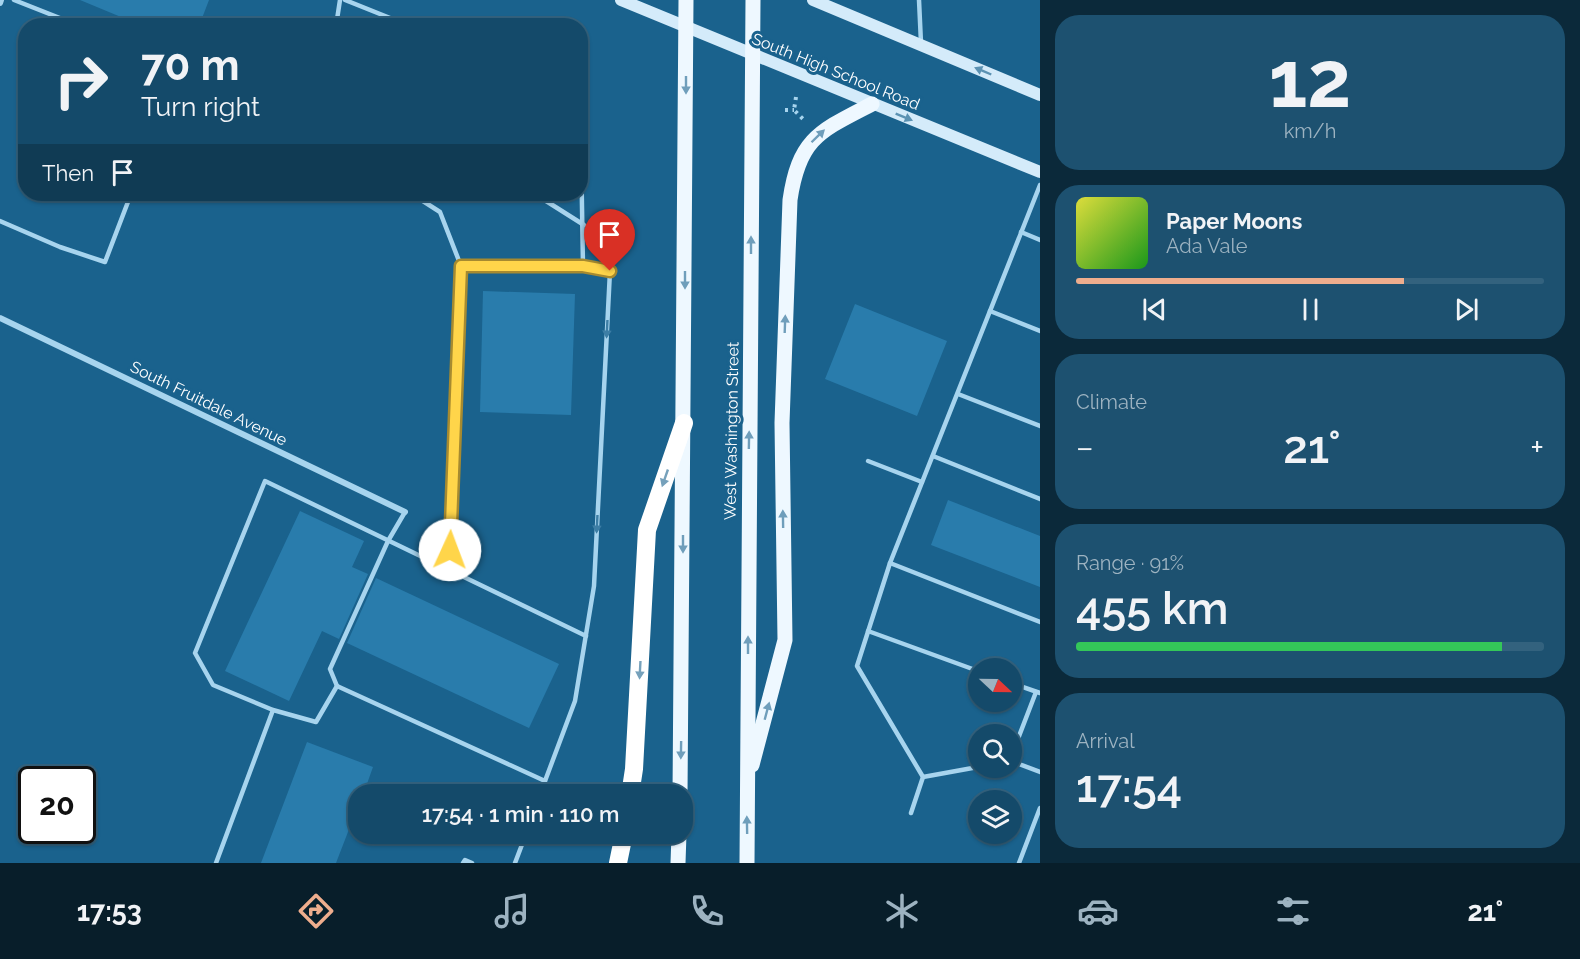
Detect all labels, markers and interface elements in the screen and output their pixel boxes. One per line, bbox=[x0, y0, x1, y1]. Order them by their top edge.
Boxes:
street label: South High School Road bbox=[749, 29, 923, 114]
text: 12 bbox=[1269, 34, 1351, 125]
text: 70 m bbox=[141, 41, 240, 90]
icon: right bbox=[42, 42, 120, 120]
one-way arrow bbox=[973, 66, 991, 76]
one-way arrow bbox=[681, 76, 691, 95]
text: Turn right bbox=[141, 91, 260, 122]
one-way arrow bbox=[895, 112, 913, 122]
text: km/h bbox=[1284, 119, 1336, 143]
one-way arrow bbox=[810, 130, 824, 144]
icon: arrive bbox=[106, 156, 139, 189]
text: Then bbox=[42, 160, 94, 186]
text: Paper Moons bbox=[1166, 208, 1302, 234]
pin bbox=[584, 209, 635, 271]
icon: arrive bbox=[593, 218, 626, 251]
text: Ada Vale bbox=[1166, 234, 1248, 258]
one-way arrow bbox=[746, 235, 756, 254]
one-way arrow bbox=[680, 271, 690, 290]
icon: previous bbox=[1138, 293, 1171, 326]
icon: pause bbox=[1294, 293, 1327, 326]
icon: next bbox=[1450, 293, 1483, 326]
one-way arrow bbox=[781, 314, 790, 333]
one-way arrow bbox=[603, 320, 612, 339]
street label: West Washington Street bbox=[720, 341, 743, 520]
street label: South Fruitdale Avenue bbox=[127, 357, 290, 450]
text: Climate bbox=[1076, 390, 1147, 414]
text: 21° bbox=[1283, 421, 1341, 474]
text: − bbox=[1076, 428, 1094, 467]
text: + bbox=[1530, 428, 1544, 467]
one-way arrow bbox=[744, 430, 754, 449]
one-way arrow bbox=[660, 469, 669, 487]
one-way arrow bbox=[779, 509, 788, 528]
one-way arrow bbox=[593, 514, 602, 533]
position arrow bbox=[418, 518, 482, 582]
one-way arrow bbox=[678, 535, 688, 554]
text: Range · 91% bbox=[1076, 551, 1184, 575]
text: 455 km bbox=[1076, 582, 1228, 635]
one-way arrow bbox=[743, 636, 752, 655]
north arrow bbox=[968, 658, 1022, 712]
map controls bbox=[968, 658, 1022, 844]
one-way arrow bbox=[635, 660, 644, 679]
one-way arrow bbox=[762, 702, 772, 720]
button: search bbox=[968, 724, 1022, 778]
text: Arrival bbox=[1076, 729, 1135, 753]
one-way arrow bbox=[676, 740, 686, 759]
text: 17:54 bbox=[1076, 760, 1182, 813]
speed limit sign: 20 bbox=[18, 766, 96, 844]
button: layers bbox=[968, 790, 1022, 844]
text: 17:54 · 1 min · 110 m bbox=[422, 801, 619, 827]
one-way arrow bbox=[742, 816, 752, 835]
icon: directions bbox=[295, 890, 337, 932]
icon: music bbox=[491, 890, 533, 932]
icon: phone bbox=[686, 890, 728, 932]
icon: climate bbox=[881, 890, 923, 932]
icon: car bbox=[1077, 890, 1119, 932]
icon: filters bbox=[1272, 890, 1314, 932]
text: 17:53 bbox=[77, 896, 142, 927]
text: 21° bbox=[1468, 896, 1503, 927]

